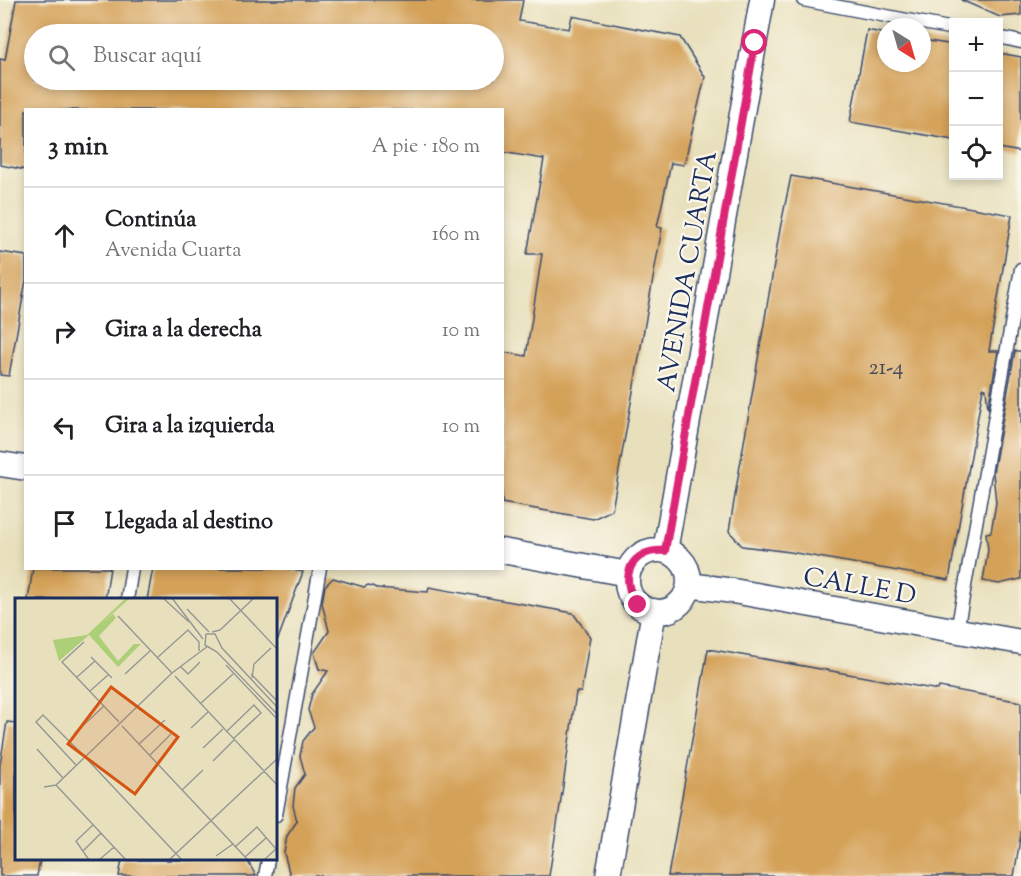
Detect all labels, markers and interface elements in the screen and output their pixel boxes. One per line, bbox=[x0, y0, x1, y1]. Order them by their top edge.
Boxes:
north arrow bbox=[877, 18, 931, 72]
map controls bbox=[949, 18, 1003, 180]
button: + bbox=[949, 18, 1003, 72]
search box bbox=[24, 24, 504, 90]
route start bbox=[741, 29, 767, 55]
icon: search bbox=[45, 41, 78, 74]
text: Buscar aquí bbox=[93, 41, 202, 73]
button: − bbox=[949, 72, 1003, 126]
button: locate bbox=[949, 126, 1003, 180]
text: 3 min bbox=[48, 129, 108, 166]
text: A pie · 180 m bbox=[372, 133, 480, 162]
street label: AVENIDA CUARTA bbox=[649, 148, 728, 395]
text: Continúa bbox=[105, 205, 196, 237]
icon: ahead bbox=[48, 219, 81, 252]
text: 160 m bbox=[432, 221, 480, 250]
text: Avenida Cuarta bbox=[105, 237, 241, 266]
icon: right bbox=[48, 315, 81, 348]
text: Gira a la derecha bbox=[105, 315, 262, 347]
text: 10 m bbox=[442, 317, 480, 346]
house number: 21-4 bbox=[868, 353, 904, 385]
icon: left bbox=[48, 411, 81, 444]
text: Gira a la izquierda bbox=[105, 411, 275, 443]
text: 10 m bbox=[442, 413, 480, 442]
icon: arrive bbox=[48, 507, 81, 540]
text: Llegada al destino bbox=[105, 507, 273, 539]
street label: CALLE D bbox=[800, 559, 919, 616]
route end bbox=[624, 591, 650, 617]
inset map bbox=[15, 598, 278, 861]

